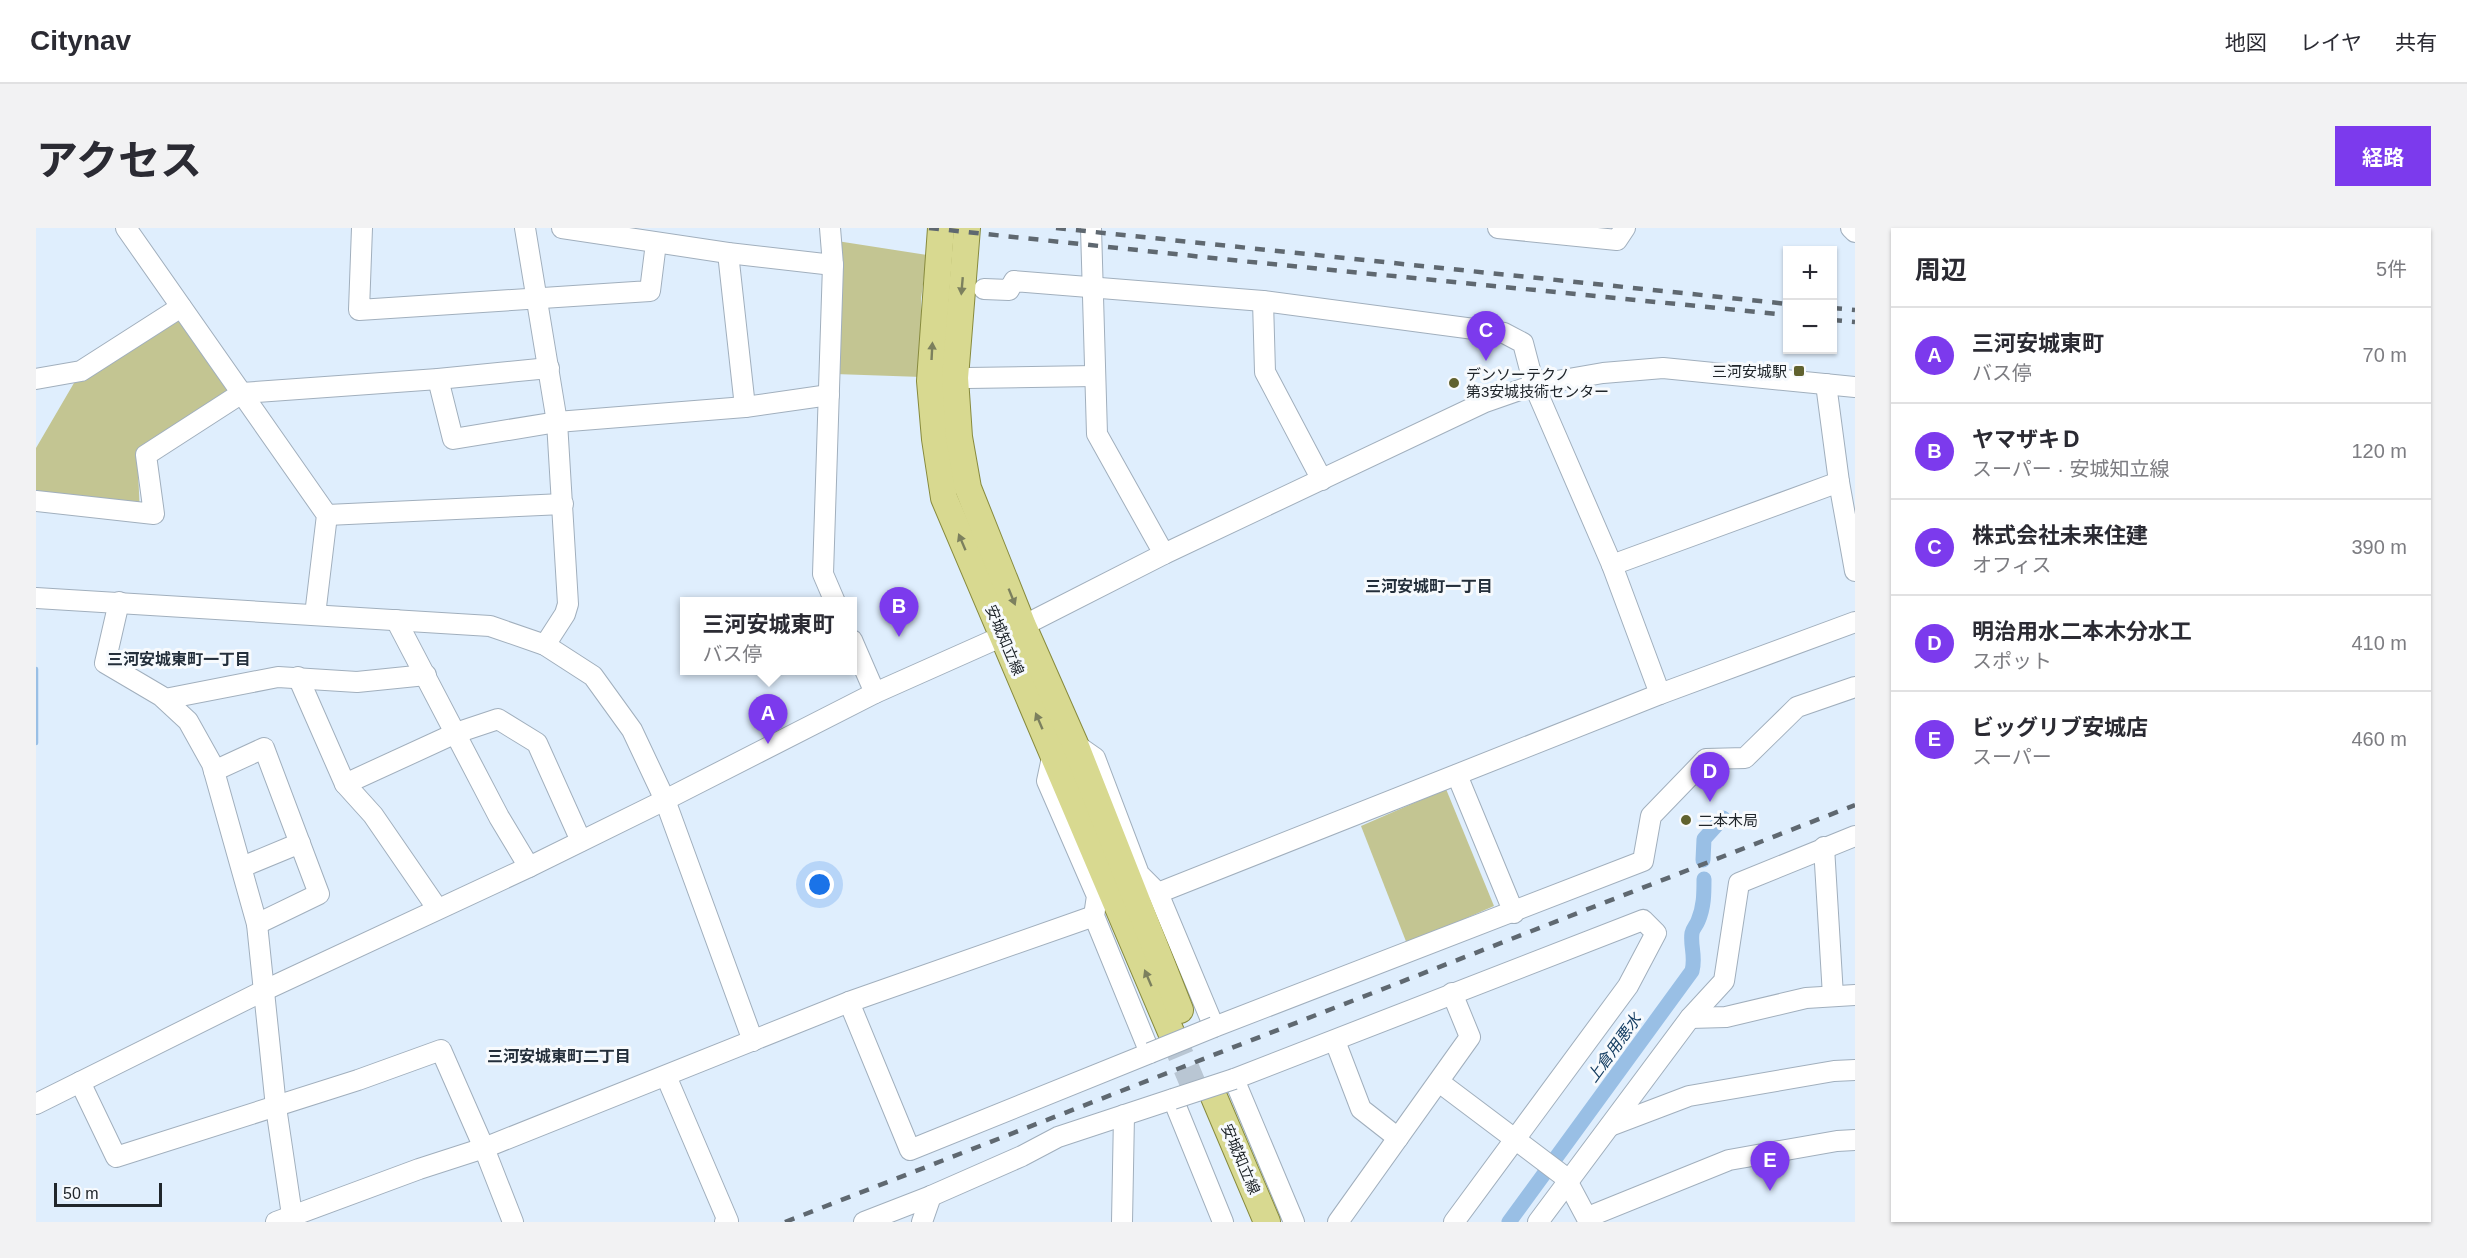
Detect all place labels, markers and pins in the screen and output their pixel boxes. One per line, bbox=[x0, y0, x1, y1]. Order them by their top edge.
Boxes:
pin: C bbox=[1466, 312, 1506, 361]
place label: 三河安城駅 bbox=[1712, 363, 1787, 380]
marker: 三河安城駅 bbox=[1792, 364, 1806, 378]
place label: デンソーテクノ 第3安城技術センター bbox=[1466, 366, 1609, 400]
marker: デンソーテクノ 第3安城技術センター bbox=[1447, 376, 1461, 390]
pin: B bbox=[880, 588, 918, 637]
pin: A bbox=[748, 694, 788, 744]
pin: D bbox=[1690, 752, 1730, 802]
place label: 二本木局 bbox=[1698, 812, 1758, 829]
marker: 二本木局 bbox=[1679, 813, 1693, 827]
pin: E bbox=[1750, 1142, 1790, 1191]

